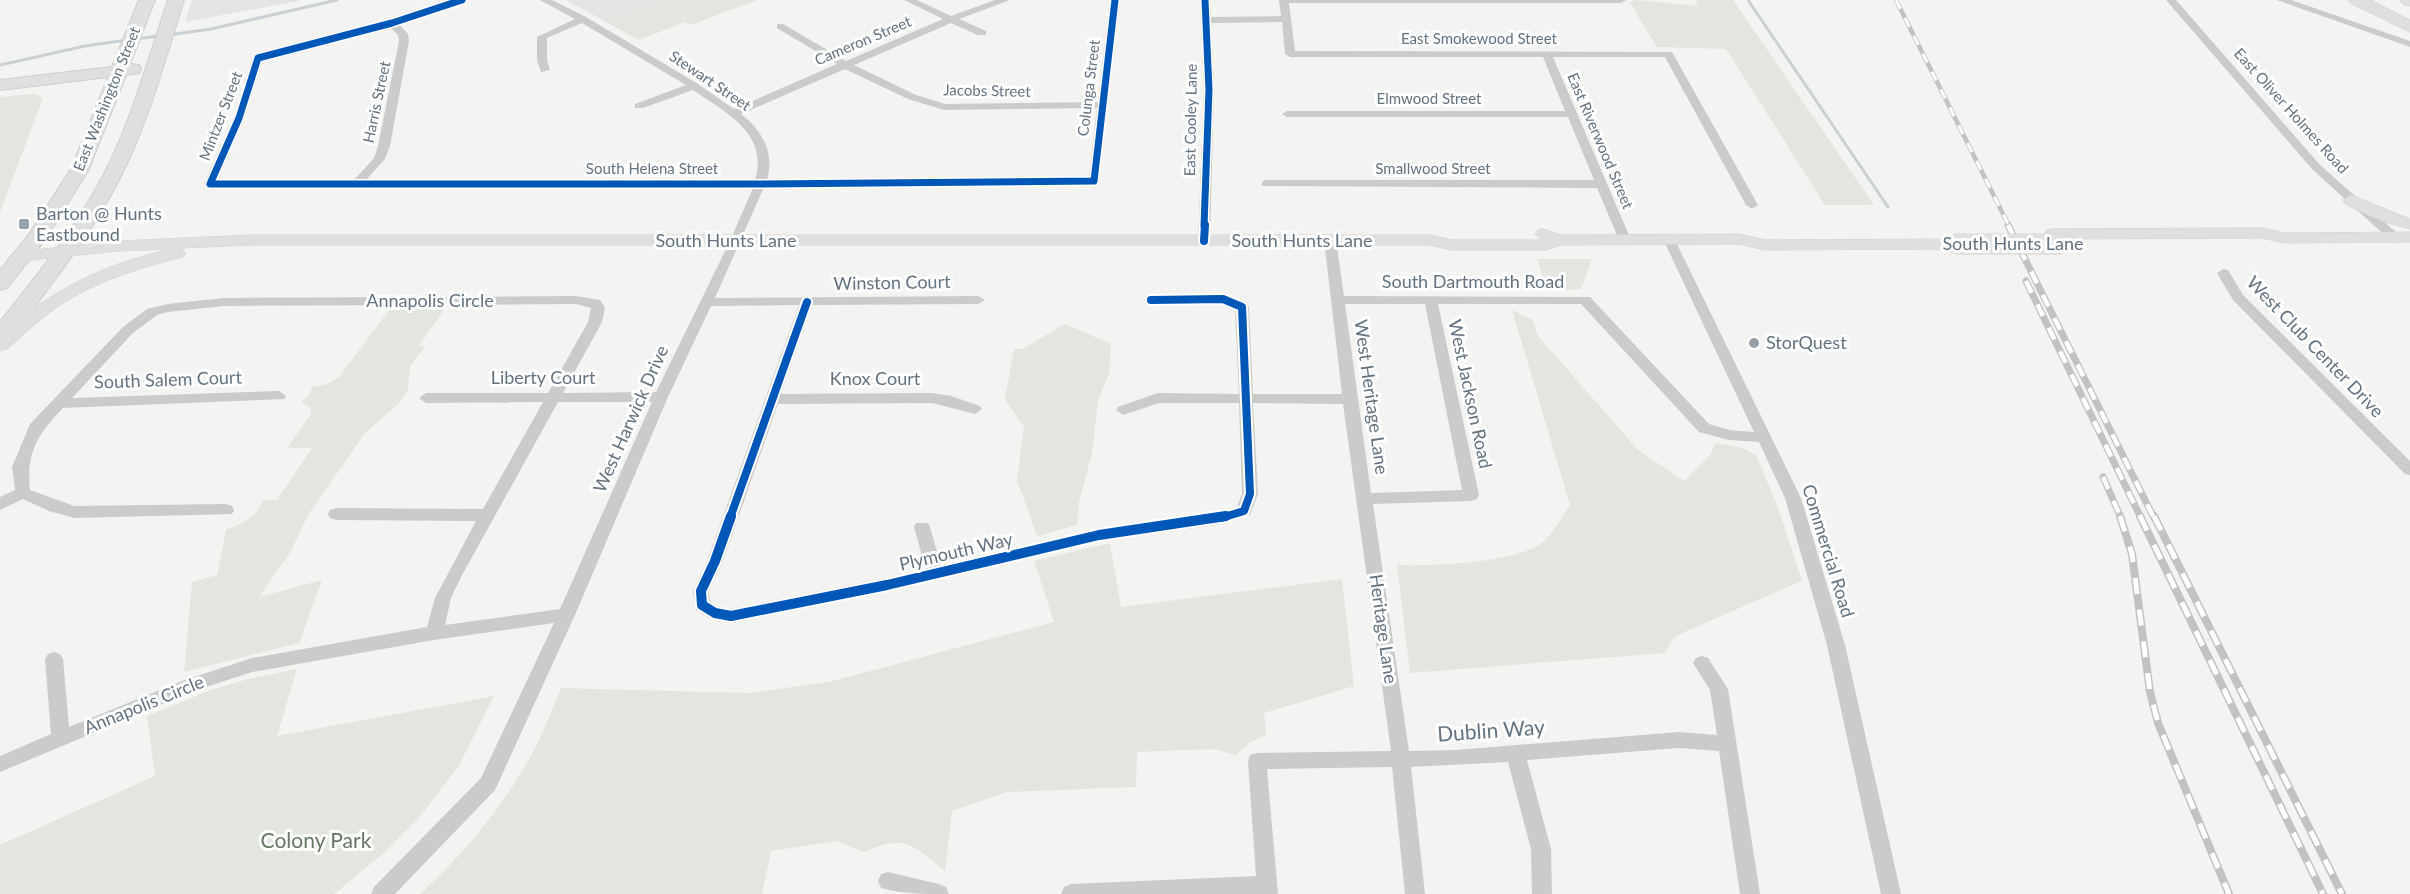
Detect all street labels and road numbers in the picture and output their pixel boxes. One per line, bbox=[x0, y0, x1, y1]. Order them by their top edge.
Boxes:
street label: Cameron Street bbox=[812, 11, 914, 69]
street label: East Washington Street bbox=[69, 23, 143, 173]
street label: East Smokewood Street bbox=[1401, 29, 1558, 47]
street label: Colunga Street bbox=[1073, 38, 1103, 137]
street label: East Oliver Holmes Road bbox=[2231, 44, 2353, 177]
street label: Stewart Street bbox=[666, 46, 755, 114]
street label: Harris Street bbox=[359, 59, 394, 144]
street label: East Cooley Lane bbox=[1180, 63, 1200, 176]
street label: Mintzer Street bbox=[195, 68, 246, 163]
street label: East Riverwood Street bbox=[1564, 70, 1638, 212]
street label: Jacobs Street bbox=[943, 80, 1031, 100]
street label: Elmwood Street bbox=[1377, 89, 1482, 107]
street label: South Helena Street bbox=[586, 159, 719, 177]
street label: Smallwood Street bbox=[1375, 159, 1491, 177]
street label: South Hunts Lane bbox=[655, 229, 797, 251]
street label: South Hunts Lane bbox=[1231, 229, 1373, 251]
street label: South Hunts Lane bbox=[1942, 232, 2084, 254]
street label: Winston Court bbox=[833, 270, 951, 294]
street label: South Dartmouth Road bbox=[1382, 270, 1564, 292]
street label: West Club Center Drive bbox=[2243, 271, 2389, 422]
street label: Annapolis Circle bbox=[366, 289, 494, 311]
street label: West Jackson Road bbox=[1444, 317, 1498, 470]
street label: West Heritage Lane bbox=[1350, 318, 1394, 476]
street label: West Harwick Drive bbox=[588, 342, 672, 496]
street label: South Salem Court bbox=[94, 365, 243, 393]
street label: Liberty Court bbox=[491, 366, 596, 388]
street label: Knox Court bbox=[830, 367, 921, 389]
street label: Commercial Road bbox=[1798, 482, 1860, 620]
street label: Plymouth Way bbox=[897, 527, 1015, 575]
street label: Heritage Lane bbox=[1365, 573, 1403, 685]
street label: Annapolis Circle bbox=[80, 670, 207, 738]
street label: Dublin Way bbox=[1436, 713, 1546, 746]

